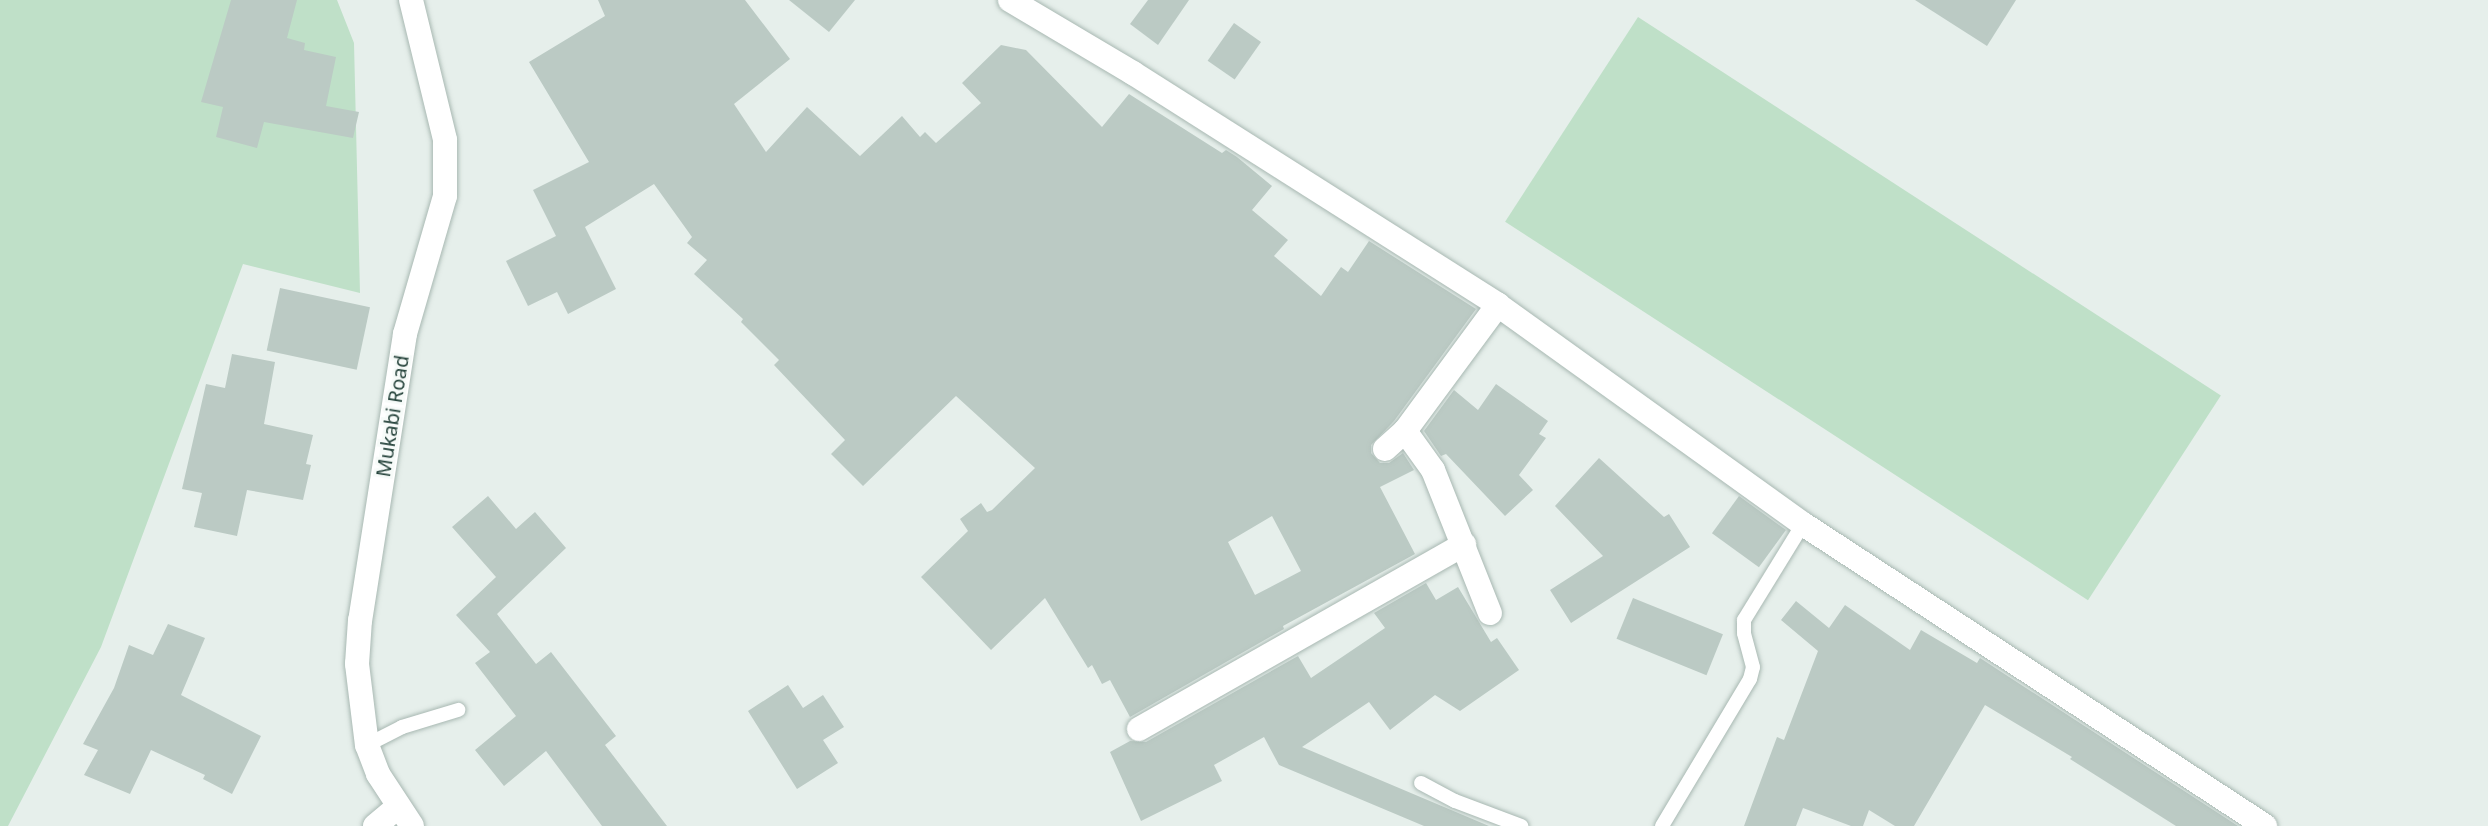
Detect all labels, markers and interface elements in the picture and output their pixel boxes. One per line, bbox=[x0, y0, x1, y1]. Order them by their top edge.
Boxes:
street label: Mukabi Road bbox=[371, 353, 413, 479]

